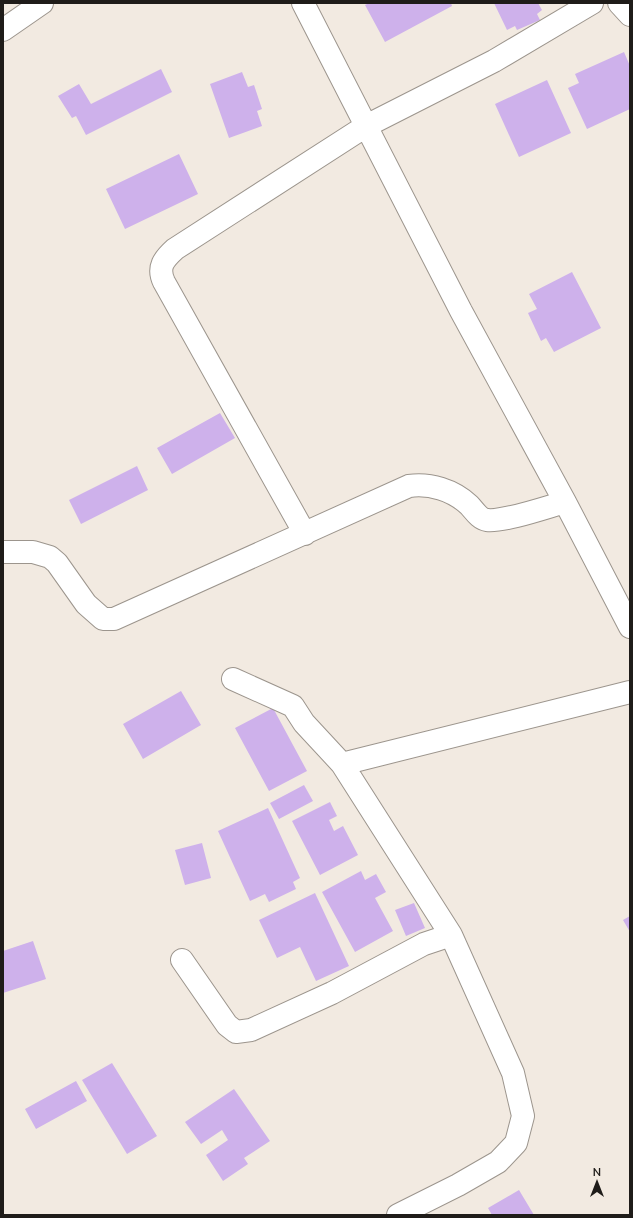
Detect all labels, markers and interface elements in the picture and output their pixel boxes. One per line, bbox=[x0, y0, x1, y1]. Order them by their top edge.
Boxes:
north arrow bbox=[577, 1162, 617, 1202]
text: N bbox=[593, 1165, 601, 1179]

